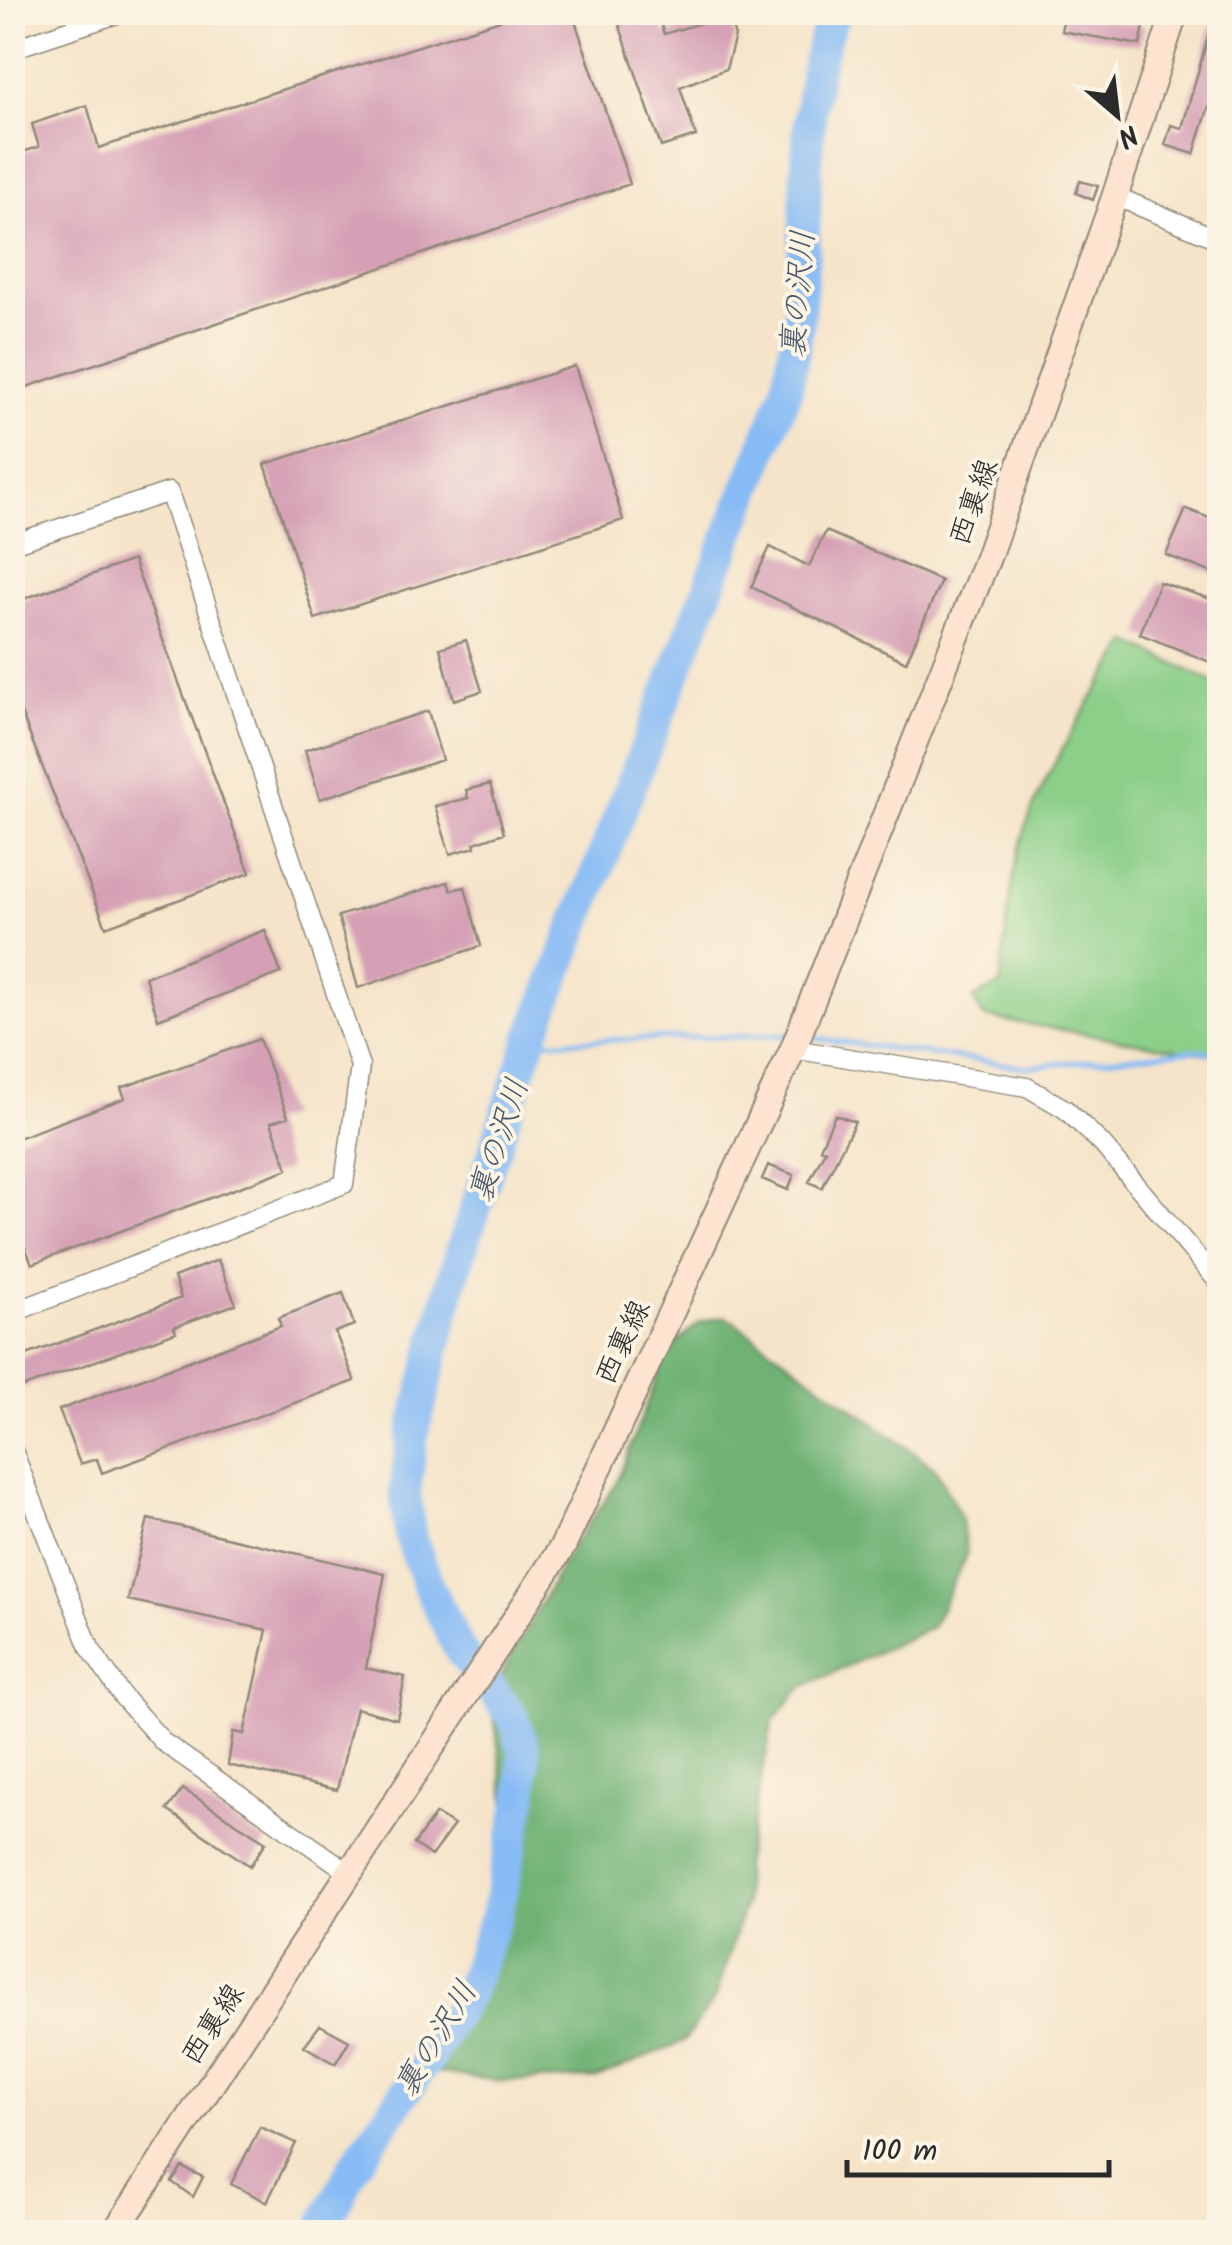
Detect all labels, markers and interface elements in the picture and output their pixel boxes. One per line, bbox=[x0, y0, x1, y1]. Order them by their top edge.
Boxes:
north arrow bbox=[1067, 65, 1167, 165]
text: N bbox=[1109, 111, 1146, 159]
water label: 裏の沢川 bbox=[769, 228, 830, 360]
street label: 西裏線 bbox=[937, 452, 1013, 553]
water label: 裏の沢川 bbox=[456, 1072, 544, 1210]
street label: 西裏線 bbox=[583, 1292, 665, 1394]
water label: 裏の沢川 bbox=[382, 1971, 492, 2107]
street label: 西裏線 bbox=[169, 1974, 258, 2076]
scale bar bbox=[847, 2115, 1110, 2177]
text: 100 m bbox=[862, 2128, 937, 2176]

